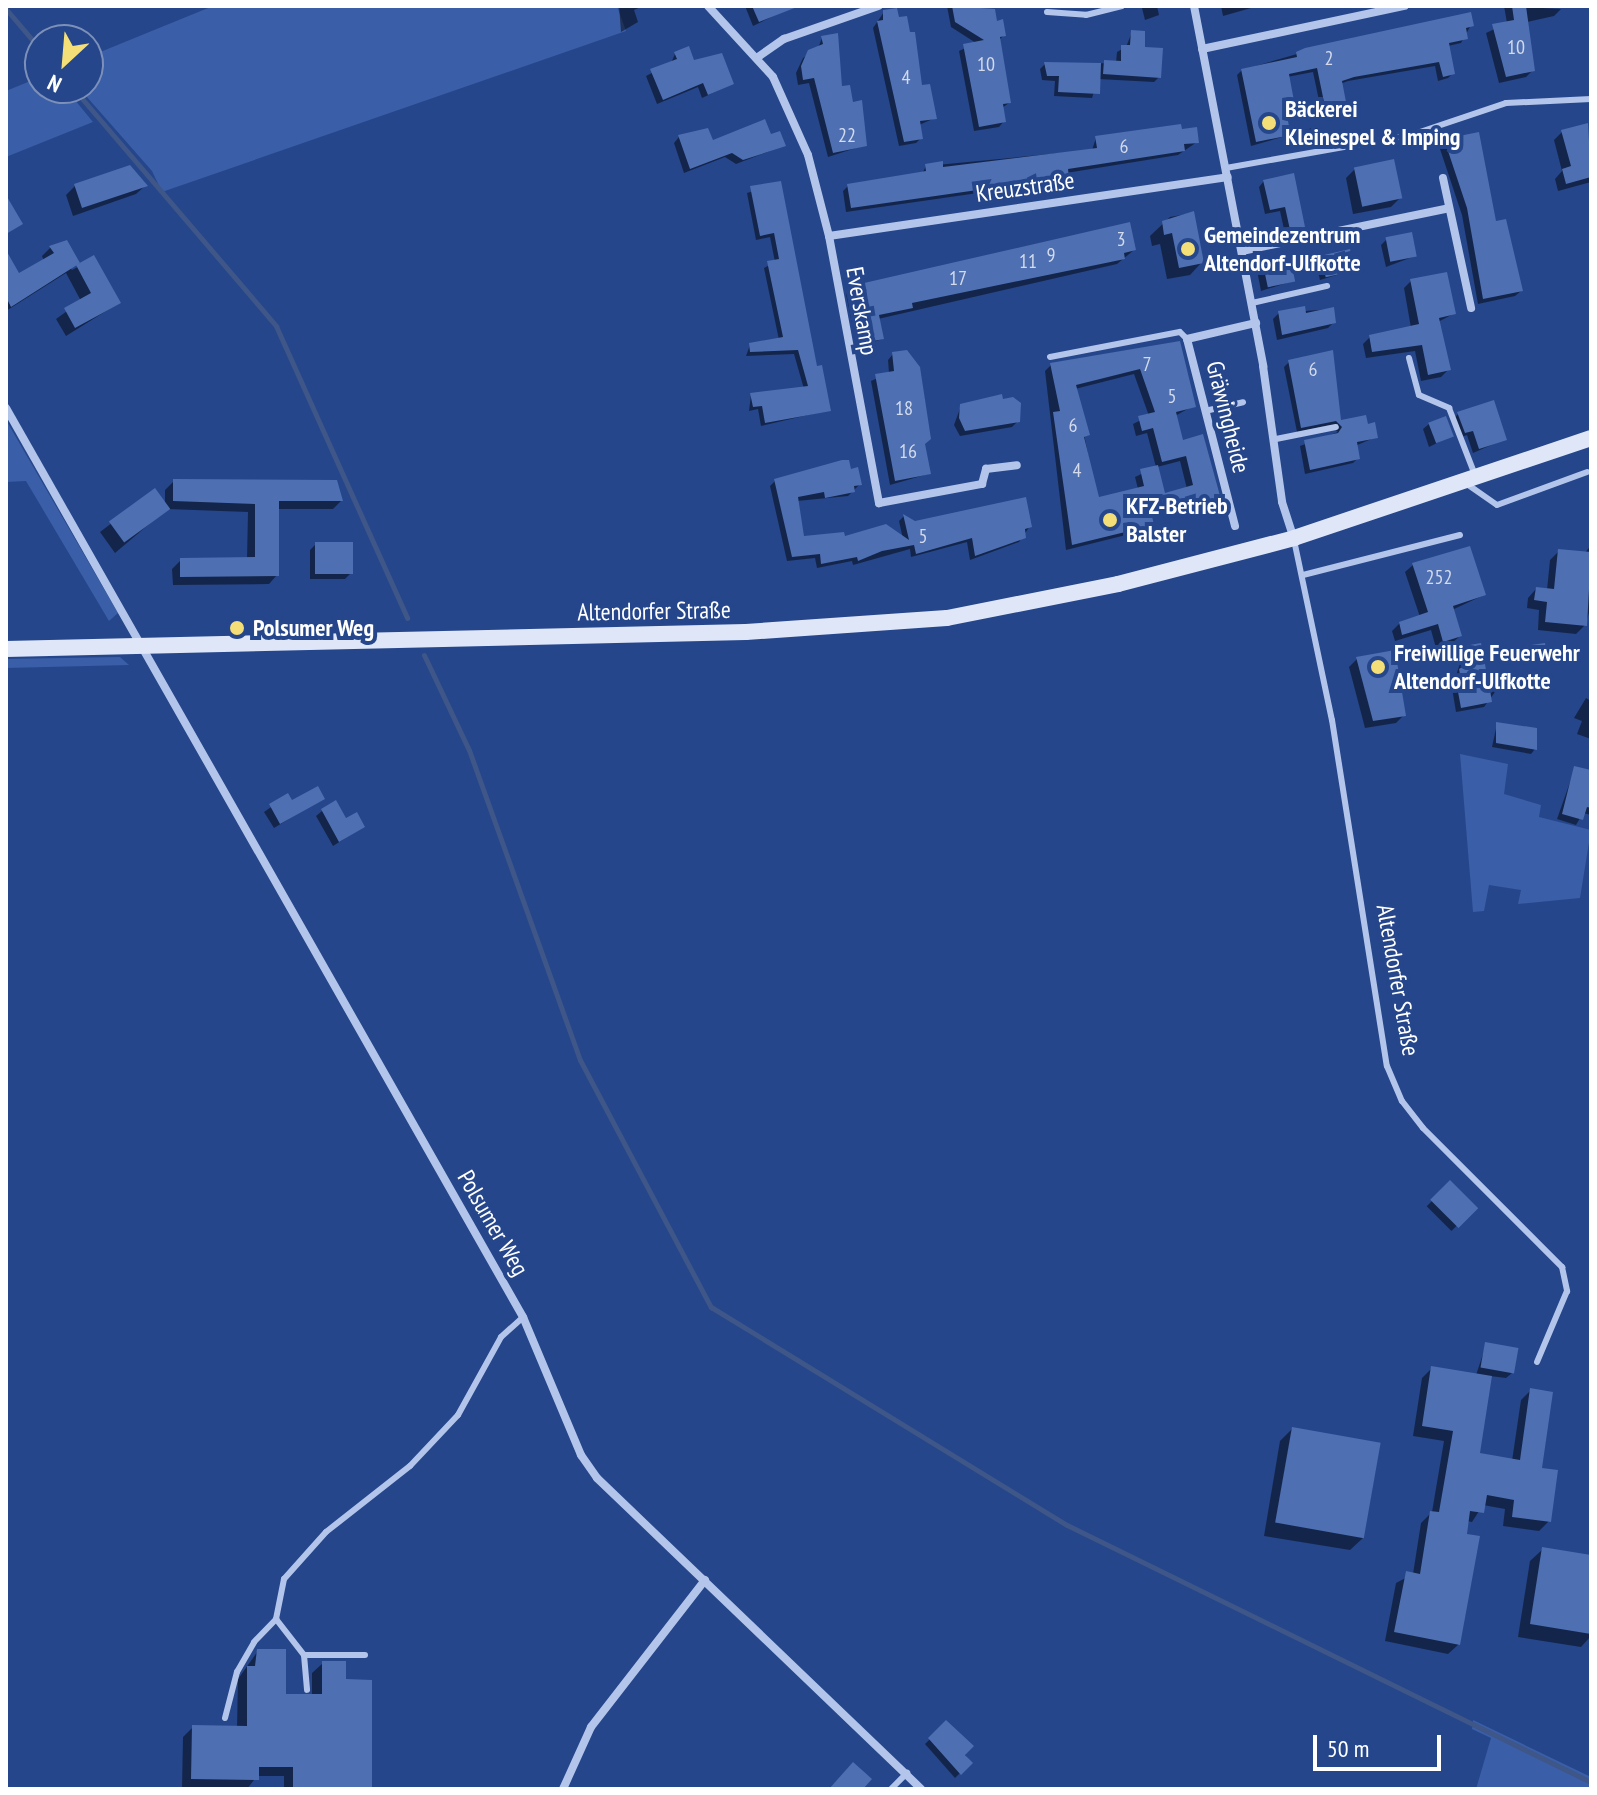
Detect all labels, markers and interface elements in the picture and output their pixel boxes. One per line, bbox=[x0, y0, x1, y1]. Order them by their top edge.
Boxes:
north arrow bbox=[24, 24, 104, 104]
house number: 10 bbox=[1507, 35, 1525, 59]
house number: 2 bbox=[1325, 46, 1333, 70]
house number: 10 bbox=[977, 52, 995, 76]
house number: 4 bbox=[902, 65, 910, 89]
text: N bbox=[43, 69, 66, 99]
place label: Bäckerei Kleinespel & Imping bbox=[1285, 95, 1460, 151]
marker: Bäckerei Kleinespel & Imping bbox=[1260, 114, 1278, 132]
house number: 22 bbox=[838, 123, 856, 147]
house number: 6 bbox=[1120, 134, 1128, 158]
street label: Kreuzstraße bbox=[974, 166, 1076, 208]
place label: Gemeindezentrum Altendorf-Ulfkotte bbox=[1204, 221, 1361, 277]
house number: 3 bbox=[1117, 227, 1125, 251]
marker: Gemeindezentrum Altendorf-Ulfkotte bbox=[1179, 240, 1197, 258]
house number: 9 bbox=[1047, 243, 1055, 267]
house number: 11 bbox=[1019, 249, 1037, 273]
street label: Everskamp bbox=[840, 265, 884, 357]
house number: 17 bbox=[949, 266, 967, 290]
house number: 7 bbox=[1143, 352, 1151, 376]
house number: 6 bbox=[1309, 357, 1317, 381]
street label: Gräwingheide bbox=[1200, 358, 1256, 476]
house number: 5 bbox=[1168, 384, 1176, 408]
house number: 18 bbox=[895, 396, 913, 420]
house number: 6 bbox=[1069, 413, 1077, 437]
house number: 16 bbox=[899, 439, 917, 463]
house number: 4 bbox=[1073, 458, 1081, 482]
place label: KFZ-Betrieb Balster bbox=[1126, 492, 1228, 548]
marker: KFZ-Betrieb Balster bbox=[1101, 511, 1119, 529]
house number: 5 bbox=[919, 524, 927, 548]
house number: 252 bbox=[1426, 565, 1452, 589]
street label: Altendorfer Straße bbox=[577, 595, 731, 627]
place label: Polsumer Weg bbox=[253, 614, 375, 642]
marker: Polsumer Weg bbox=[228, 619, 246, 637]
place label: Freiwillige Feuerwehr Altendorf-Ulfkotte bbox=[1394, 639, 1580, 695]
marker: Freiwillige Feuerwehr Altendorf-Ulfkotte bbox=[1369, 658, 1387, 676]
street label: Altendorfer Straße bbox=[1371, 902, 1425, 1058]
street label: Polsumer Weg bbox=[451, 1165, 535, 1281]
scale bar bbox=[1317, 1719, 1445, 1769]
text: 50 m bbox=[1327, 1733, 1369, 1764]

